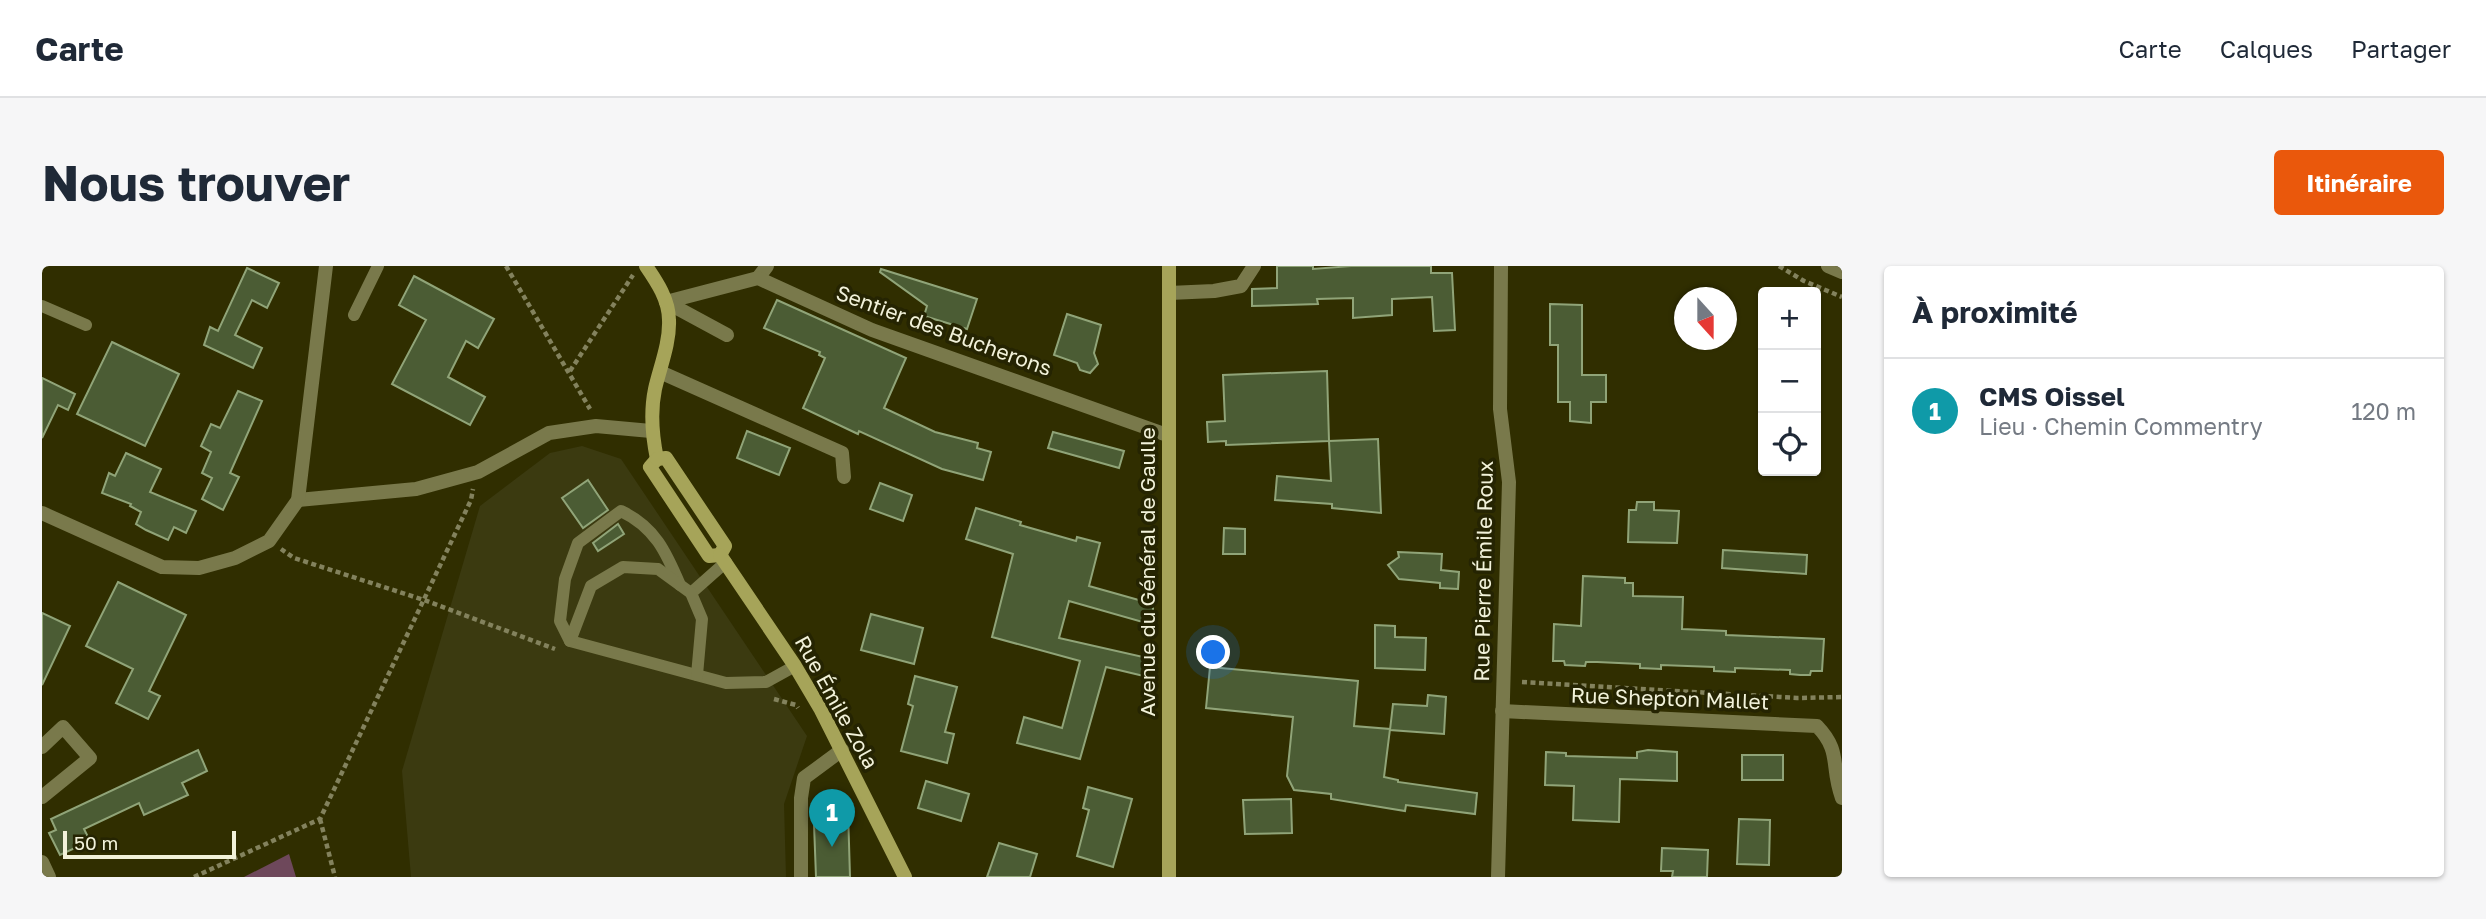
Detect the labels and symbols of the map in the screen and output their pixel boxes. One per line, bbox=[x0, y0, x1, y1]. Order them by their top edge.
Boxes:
street label: Sentier des Bucherons bbox=[833, 279, 1055, 381]
north arrow bbox=[1674, 287, 1737, 350]
street label: Avenue du Général de Gaulle bbox=[1134, 427, 1160, 717]
street label: Rue Pierre Émile Roux bbox=[1468, 460, 1498, 682]
street label: Rue Émile Zola bbox=[790, 631, 884, 773]
your location bbox=[1196, 635, 1230, 669]
street label: Rue Shepton Mallet bbox=[1570, 682, 1770, 714]
pin: 1 bbox=[809, 789, 855, 847]
scale bar bbox=[63, 828, 236, 860]

